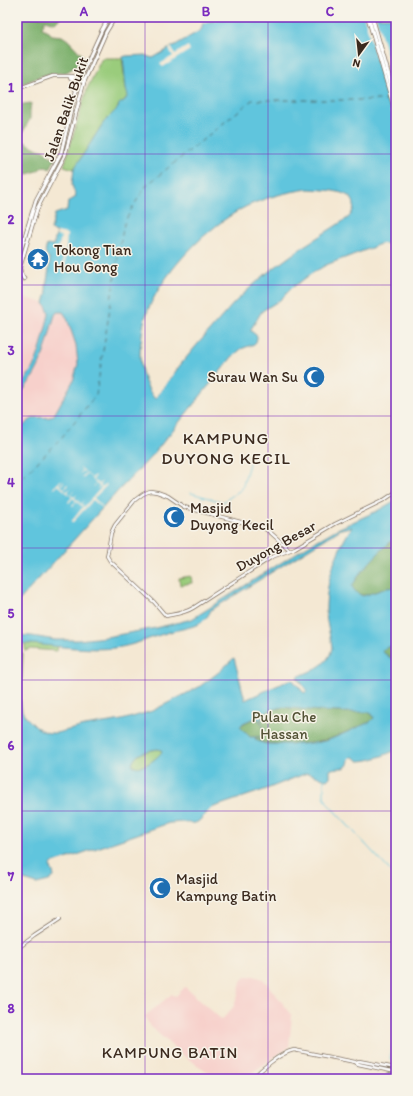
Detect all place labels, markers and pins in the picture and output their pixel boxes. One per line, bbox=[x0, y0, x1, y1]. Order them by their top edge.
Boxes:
place label: Tokong Tian Hou Gong bbox=[54, 241, 132, 276]
temple icon: Tokong Tian Hou Gong bbox=[25, 246, 51, 272]
mosque icon: Surau Wan Su bbox=[301, 364, 327, 390]
place label: Surau Wan Su bbox=[208, 368, 298, 386]
place label: Masjid Duyong Kecil bbox=[190, 499, 275, 534]
mosque icon: Masjid Duyong Kecil bbox=[161, 504, 187, 530]
place label: Masjid Kampung Batin bbox=[176, 870, 277, 905]
mosque icon: Masjid Kampung Batin bbox=[147, 875, 173, 901]

